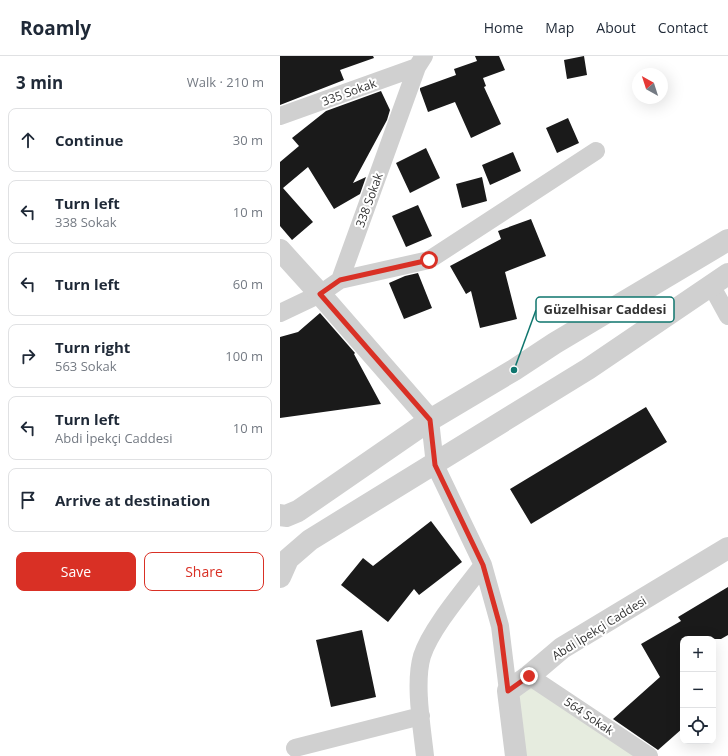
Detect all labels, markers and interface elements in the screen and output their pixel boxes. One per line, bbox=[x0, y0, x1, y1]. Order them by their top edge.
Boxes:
text: Roamly bbox=[20, 15, 91, 41]
text: Home bbox=[484, 18, 523, 37]
text: Map bbox=[545, 18, 574, 37]
text: About bbox=[596, 18, 636, 37]
text: Contact bbox=[658, 18, 708, 37]
north arrow bbox=[632, 68, 668, 104]
text: 3 min bbox=[16, 71, 63, 94]
text: Walk · 210 m bbox=[187, 73, 264, 91]
street label: 335 Sokak bbox=[319, 74, 379, 110]
icon: ahead bbox=[17, 129, 39, 151]
text: Continue bbox=[55, 130, 123, 150]
text: 30 m bbox=[233, 131, 263, 149]
street label: 338 Sokak bbox=[351, 170, 387, 230]
text: Turn left bbox=[55, 193, 120, 213]
icon: left bbox=[17, 201, 39, 223]
text: 10 m bbox=[233, 203, 263, 221]
text: 338 Sokak bbox=[55, 213, 117, 231]
route start bbox=[420, 251, 438, 269]
icon: left bbox=[17, 273, 39, 295]
text: Turn left bbox=[55, 274, 120, 294]
text: 60 m bbox=[233, 275, 263, 293]
callout: Güzelhisar Caddesi bbox=[536, 297, 674, 322]
text: Güzelhisar Caddesi bbox=[544, 300, 666, 318]
text: Turn right bbox=[55, 337, 130, 357]
icon: right bbox=[17, 345, 39, 367]
text: 100 m bbox=[225, 347, 263, 365]
text: 563 Sokak bbox=[55, 357, 117, 375]
text: Turn left bbox=[55, 409, 120, 429]
icon: left bbox=[17, 417, 39, 439]
text: 10 m bbox=[233, 419, 263, 437]
text: Abdi İpekçi Caddesi bbox=[55, 429, 172, 447]
icon: arrive bbox=[17, 489, 39, 511]
text: Arrive at destination bbox=[55, 490, 210, 510]
button: Save bbox=[16, 552, 136, 591]
button: Share bbox=[144, 552, 264, 591]
street label: Abdi İpekçi Caddesi bbox=[549, 592, 649, 664]
map controls bbox=[680, 636, 716, 744]
button: + bbox=[680, 636, 716, 672]
route end bbox=[520, 667, 538, 685]
button: − bbox=[680, 672, 716, 708]
street label: 564 Sokak bbox=[561, 693, 618, 739]
button: locate bbox=[680, 708, 716, 744]

